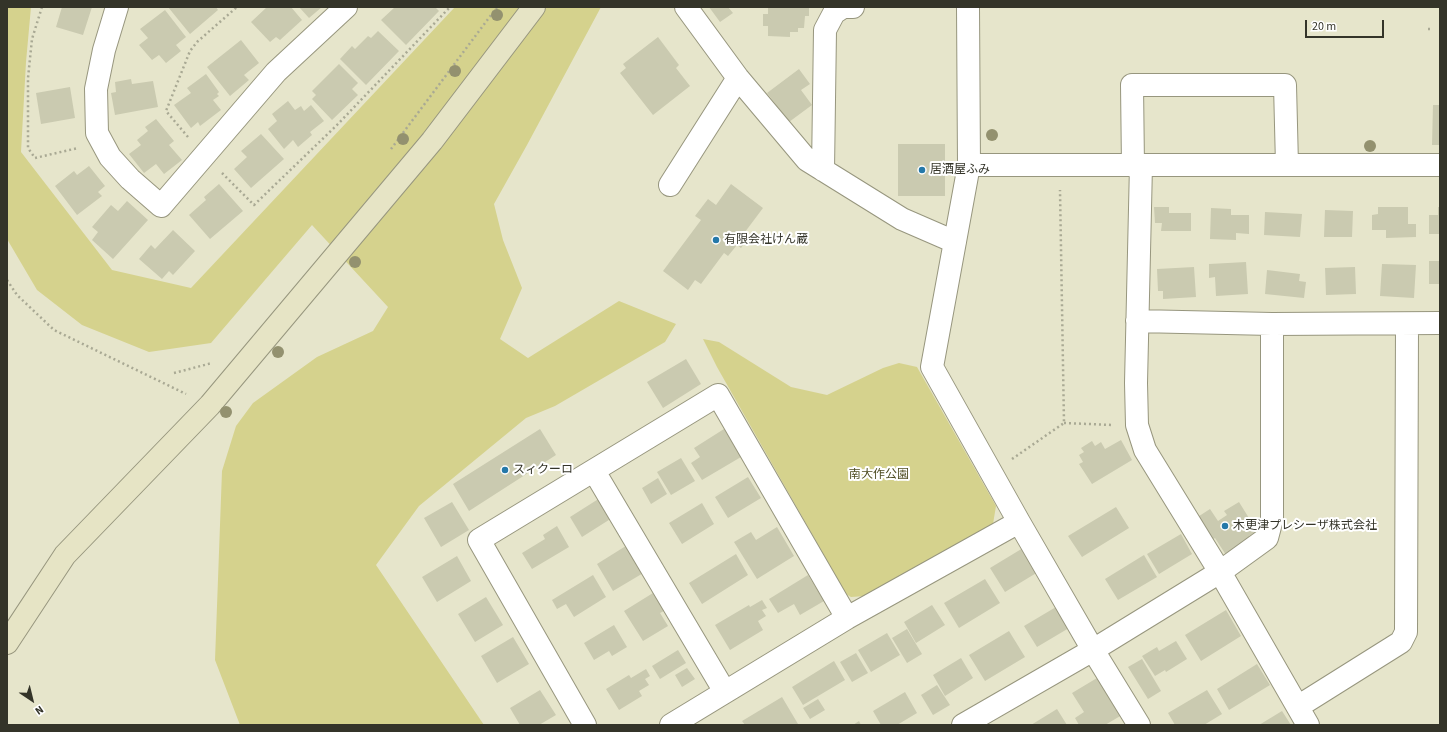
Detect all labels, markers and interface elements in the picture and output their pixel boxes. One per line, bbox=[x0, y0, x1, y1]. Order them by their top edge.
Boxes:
scale bar bbox=[1307, 12, 1386, 38]
text: 20 m bbox=[1312, 18, 1336, 35]
place label: 居酒屋ふみ bbox=[930, 163, 990, 177]
marker: 居酒屋ふみ bbox=[917, 165, 927, 175]
place label: 有限会社けん蔵 bbox=[724, 233, 808, 247]
marker: 有限会社けん蔵 bbox=[711, 235, 721, 245]
place label: スィクーロ bbox=[513, 463, 573, 477]
marker: スィクーロ bbox=[500, 465, 510, 475]
park label: 南大作公園 bbox=[849, 468, 909, 482]
place label: 木更津プレシーザ株式会社 bbox=[1233, 519, 1377, 533]
marker: 木更津プレシーザ株式会社 bbox=[1220, 521, 1230, 531]
north arrow bbox=[12, 680, 52, 720]
text: N bbox=[32, 702, 46, 718]

